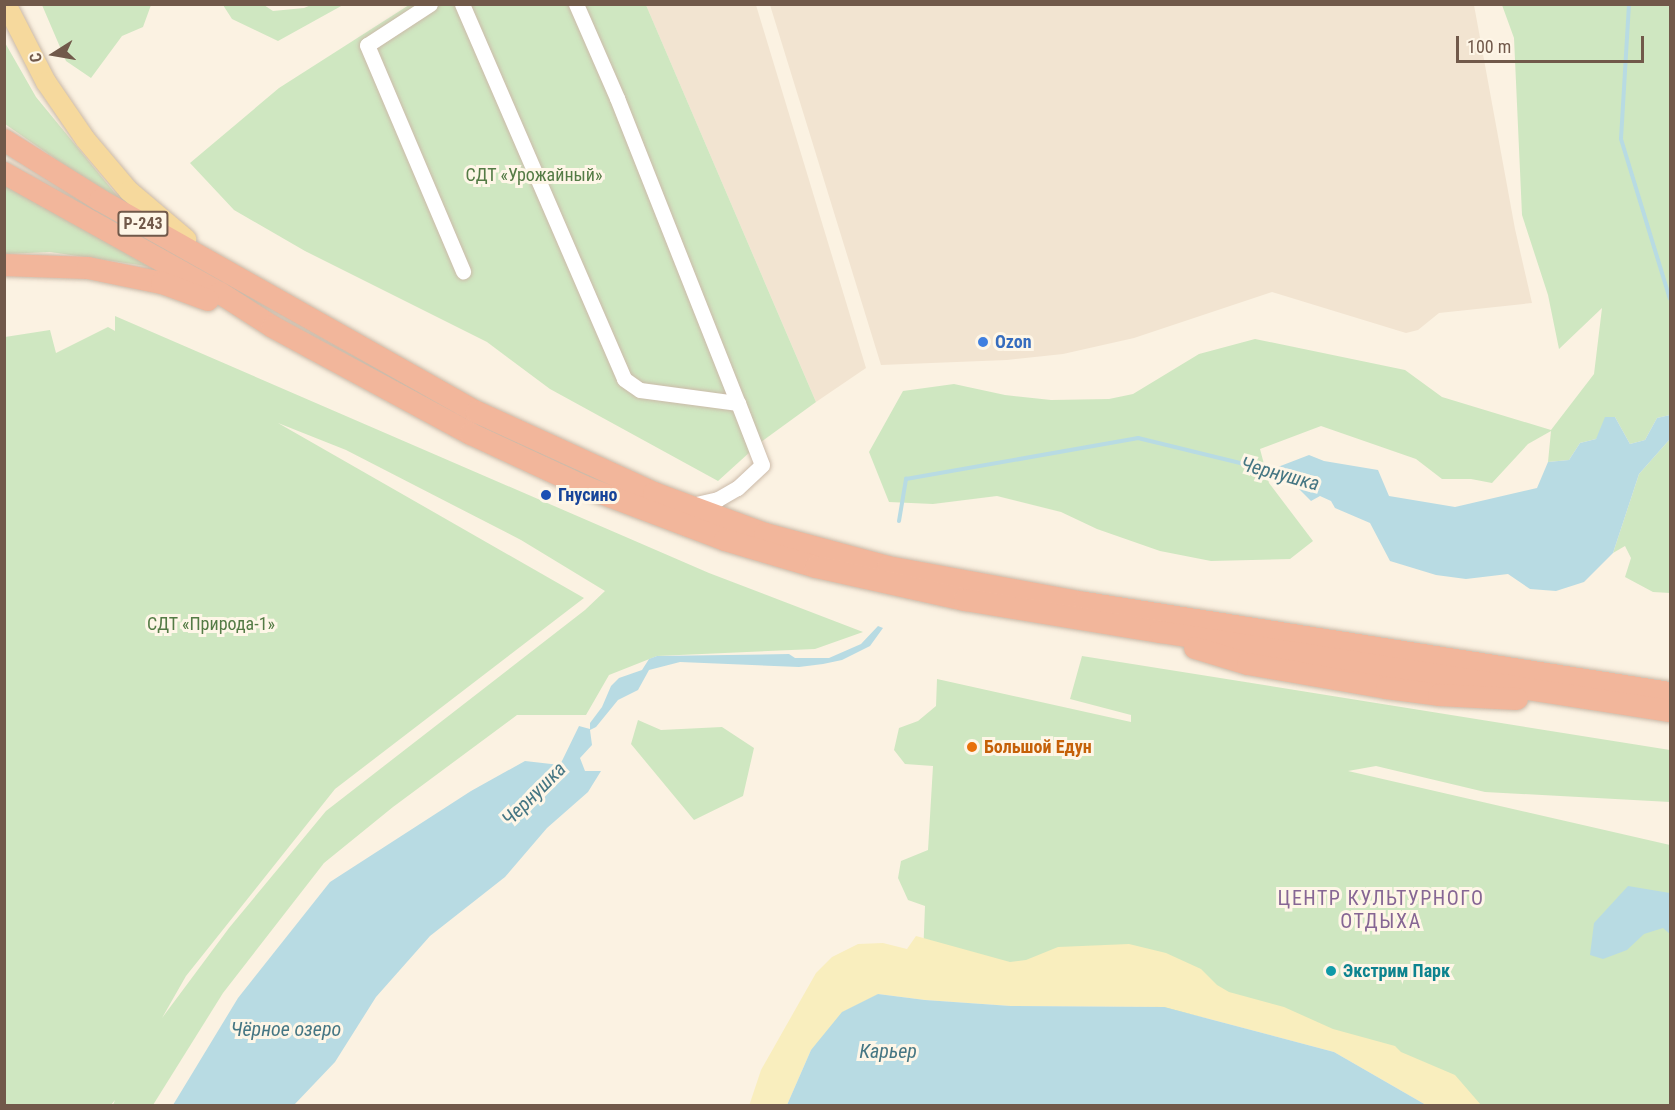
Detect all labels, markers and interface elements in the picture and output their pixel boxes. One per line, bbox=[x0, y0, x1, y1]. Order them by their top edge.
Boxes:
north arrow bbox=[24, 24, 84, 84]
scale bar bbox=[1459, 24, 1646, 62]
text: 100 m bbox=[1467, 36, 1511, 57]
text: С bbox=[26, 51, 46, 64]
park label: СДТ «Урожайный» bbox=[465, 164, 603, 186]
road number: Р-243 bbox=[116, 211, 170, 237]
place label: Ozon bbox=[995, 331, 1032, 353]
marker: Ozon bbox=[976, 335, 990, 349]
water label: Чернушка bbox=[1238, 452, 1322, 496]
place label: Гнусино bbox=[558, 484, 617, 506]
marker: Гнусино bbox=[539, 488, 553, 502]
park label: СДТ «Природа-1» bbox=[147, 613, 275, 635]
place label: Большой Едун bbox=[984, 736, 1092, 758]
marker: Большой Едун bbox=[965, 740, 979, 754]
water label: Чернушка bbox=[497, 757, 571, 831]
district label: ЦЕНТР КУЛЬТУРНОГО ОТДЫХА bbox=[1278, 887, 1484, 934]
place label: Экстрим Парк bbox=[1343, 960, 1450, 982]
marker: Экстрим Парк bbox=[1324, 964, 1338, 978]
water label: Чёрное озеро bbox=[231, 1017, 341, 1041]
water label: Карьер bbox=[859, 1039, 917, 1063]

